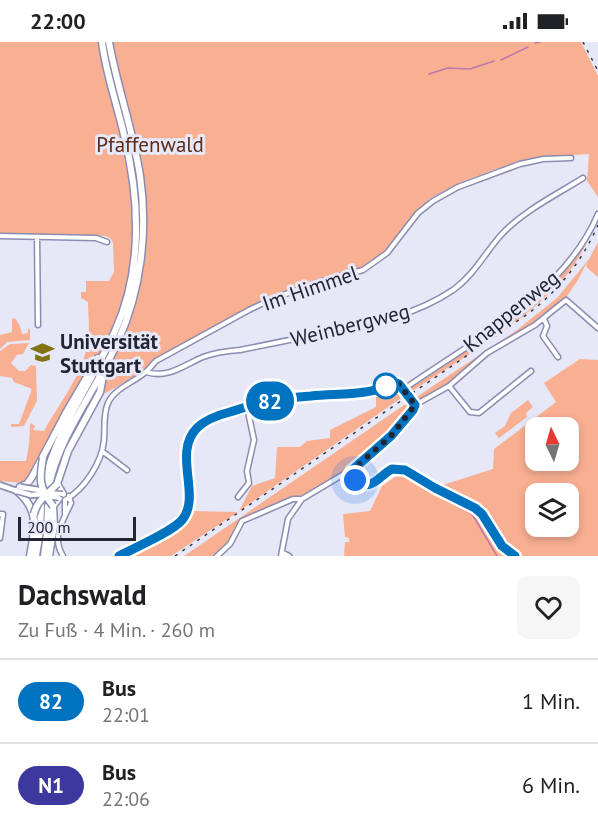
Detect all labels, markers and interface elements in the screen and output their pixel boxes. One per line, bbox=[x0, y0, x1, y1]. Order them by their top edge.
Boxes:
text: 22:00 bbox=[30, 7, 86, 35]
park label: Pfaffenwald bbox=[96, 131, 204, 158]
street label: Im Himmel bbox=[259, 259, 361, 317]
street label: Knappenweg bbox=[457, 264, 565, 358]
street label: Weinbergweg bbox=[288, 297, 412, 353]
place label: Universität Stuttgart bbox=[60, 328, 158, 379]
school or university icon: Universität Stuttgart bbox=[29, 340, 55, 366]
unlabelled marker bbox=[373, 373, 399, 399]
line badge: 82 bbox=[243, 382, 297, 420]
text: 82 bbox=[258, 388, 282, 415]
north arrow bbox=[525, 417, 579, 471]
map controls bbox=[525, 417, 579, 537]
your location bbox=[340, 465, 370, 495]
button: layers bbox=[525, 483, 579, 537]
scale bar bbox=[18, 514, 136, 541]
text: 200 m bbox=[27, 517, 70, 537]
text: Dachswald bbox=[18, 576, 147, 613]
button: heart bbox=[517, 576, 580, 639]
text: Zu Fuß · 4 Min. · 260 m bbox=[18, 617, 215, 643]
text: Bus bbox=[102, 674, 136, 702]
text: 1 Min. bbox=[522, 687, 580, 715]
text: 82 bbox=[39, 688, 63, 715]
text: 22:01 bbox=[102, 702, 150, 728]
text: Bus bbox=[102, 758, 136, 786]
text: 6 Min. bbox=[522, 771, 580, 799]
text: N1 bbox=[38, 772, 64, 799]
text: 22:06 bbox=[102, 786, 150, 812]

